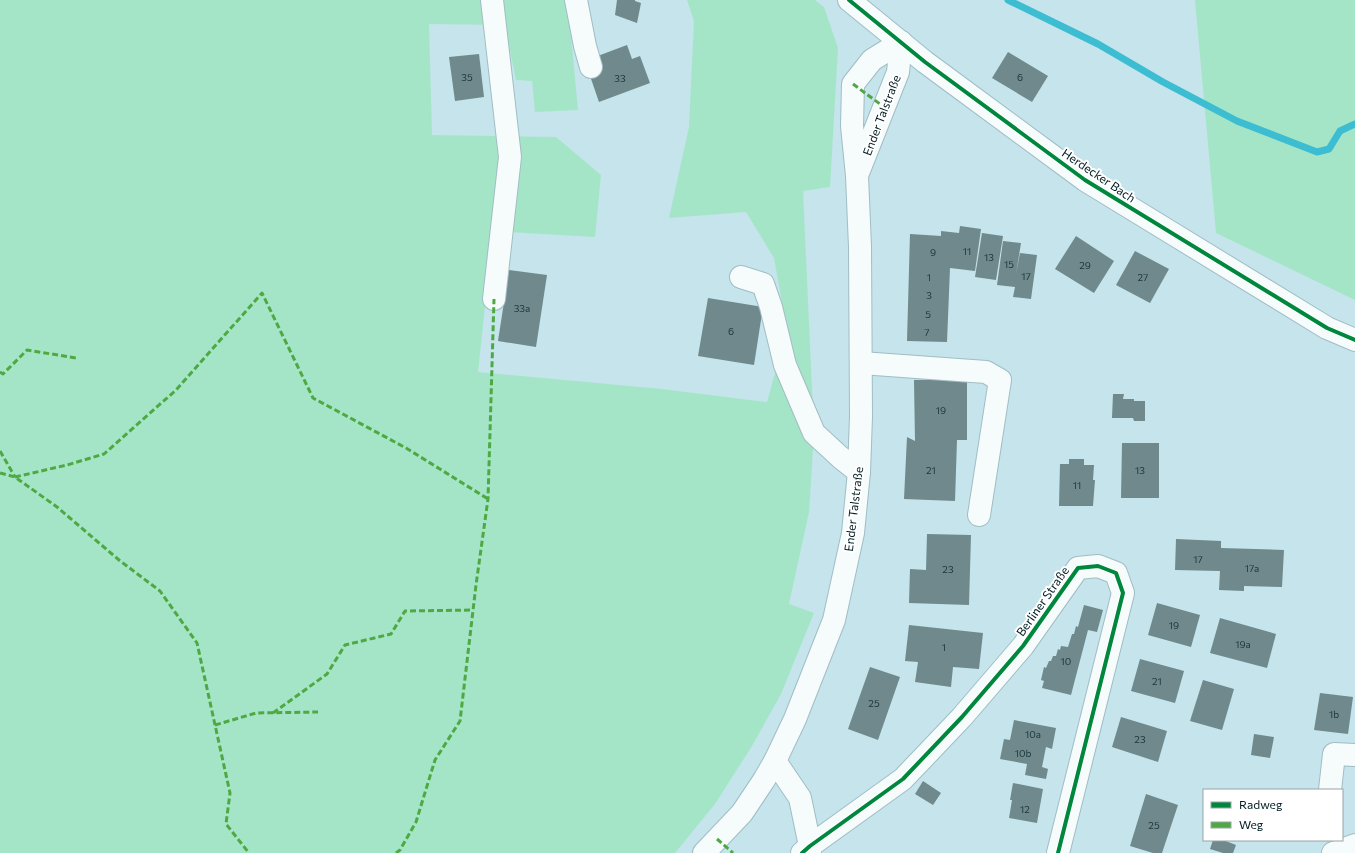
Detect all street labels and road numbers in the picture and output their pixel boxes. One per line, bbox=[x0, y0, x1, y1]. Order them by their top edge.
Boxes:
street label: Ender Talstraße bbox=[859, 73, 903, 157]
street label: Herdecker Bach bbox=[1060, 145, 1138, 205]
street label: Ender Talstraße bbox=[841, 466, 865, 552]
street label: Berliner Straße bbox=[1013, 564, 1071, 638]

